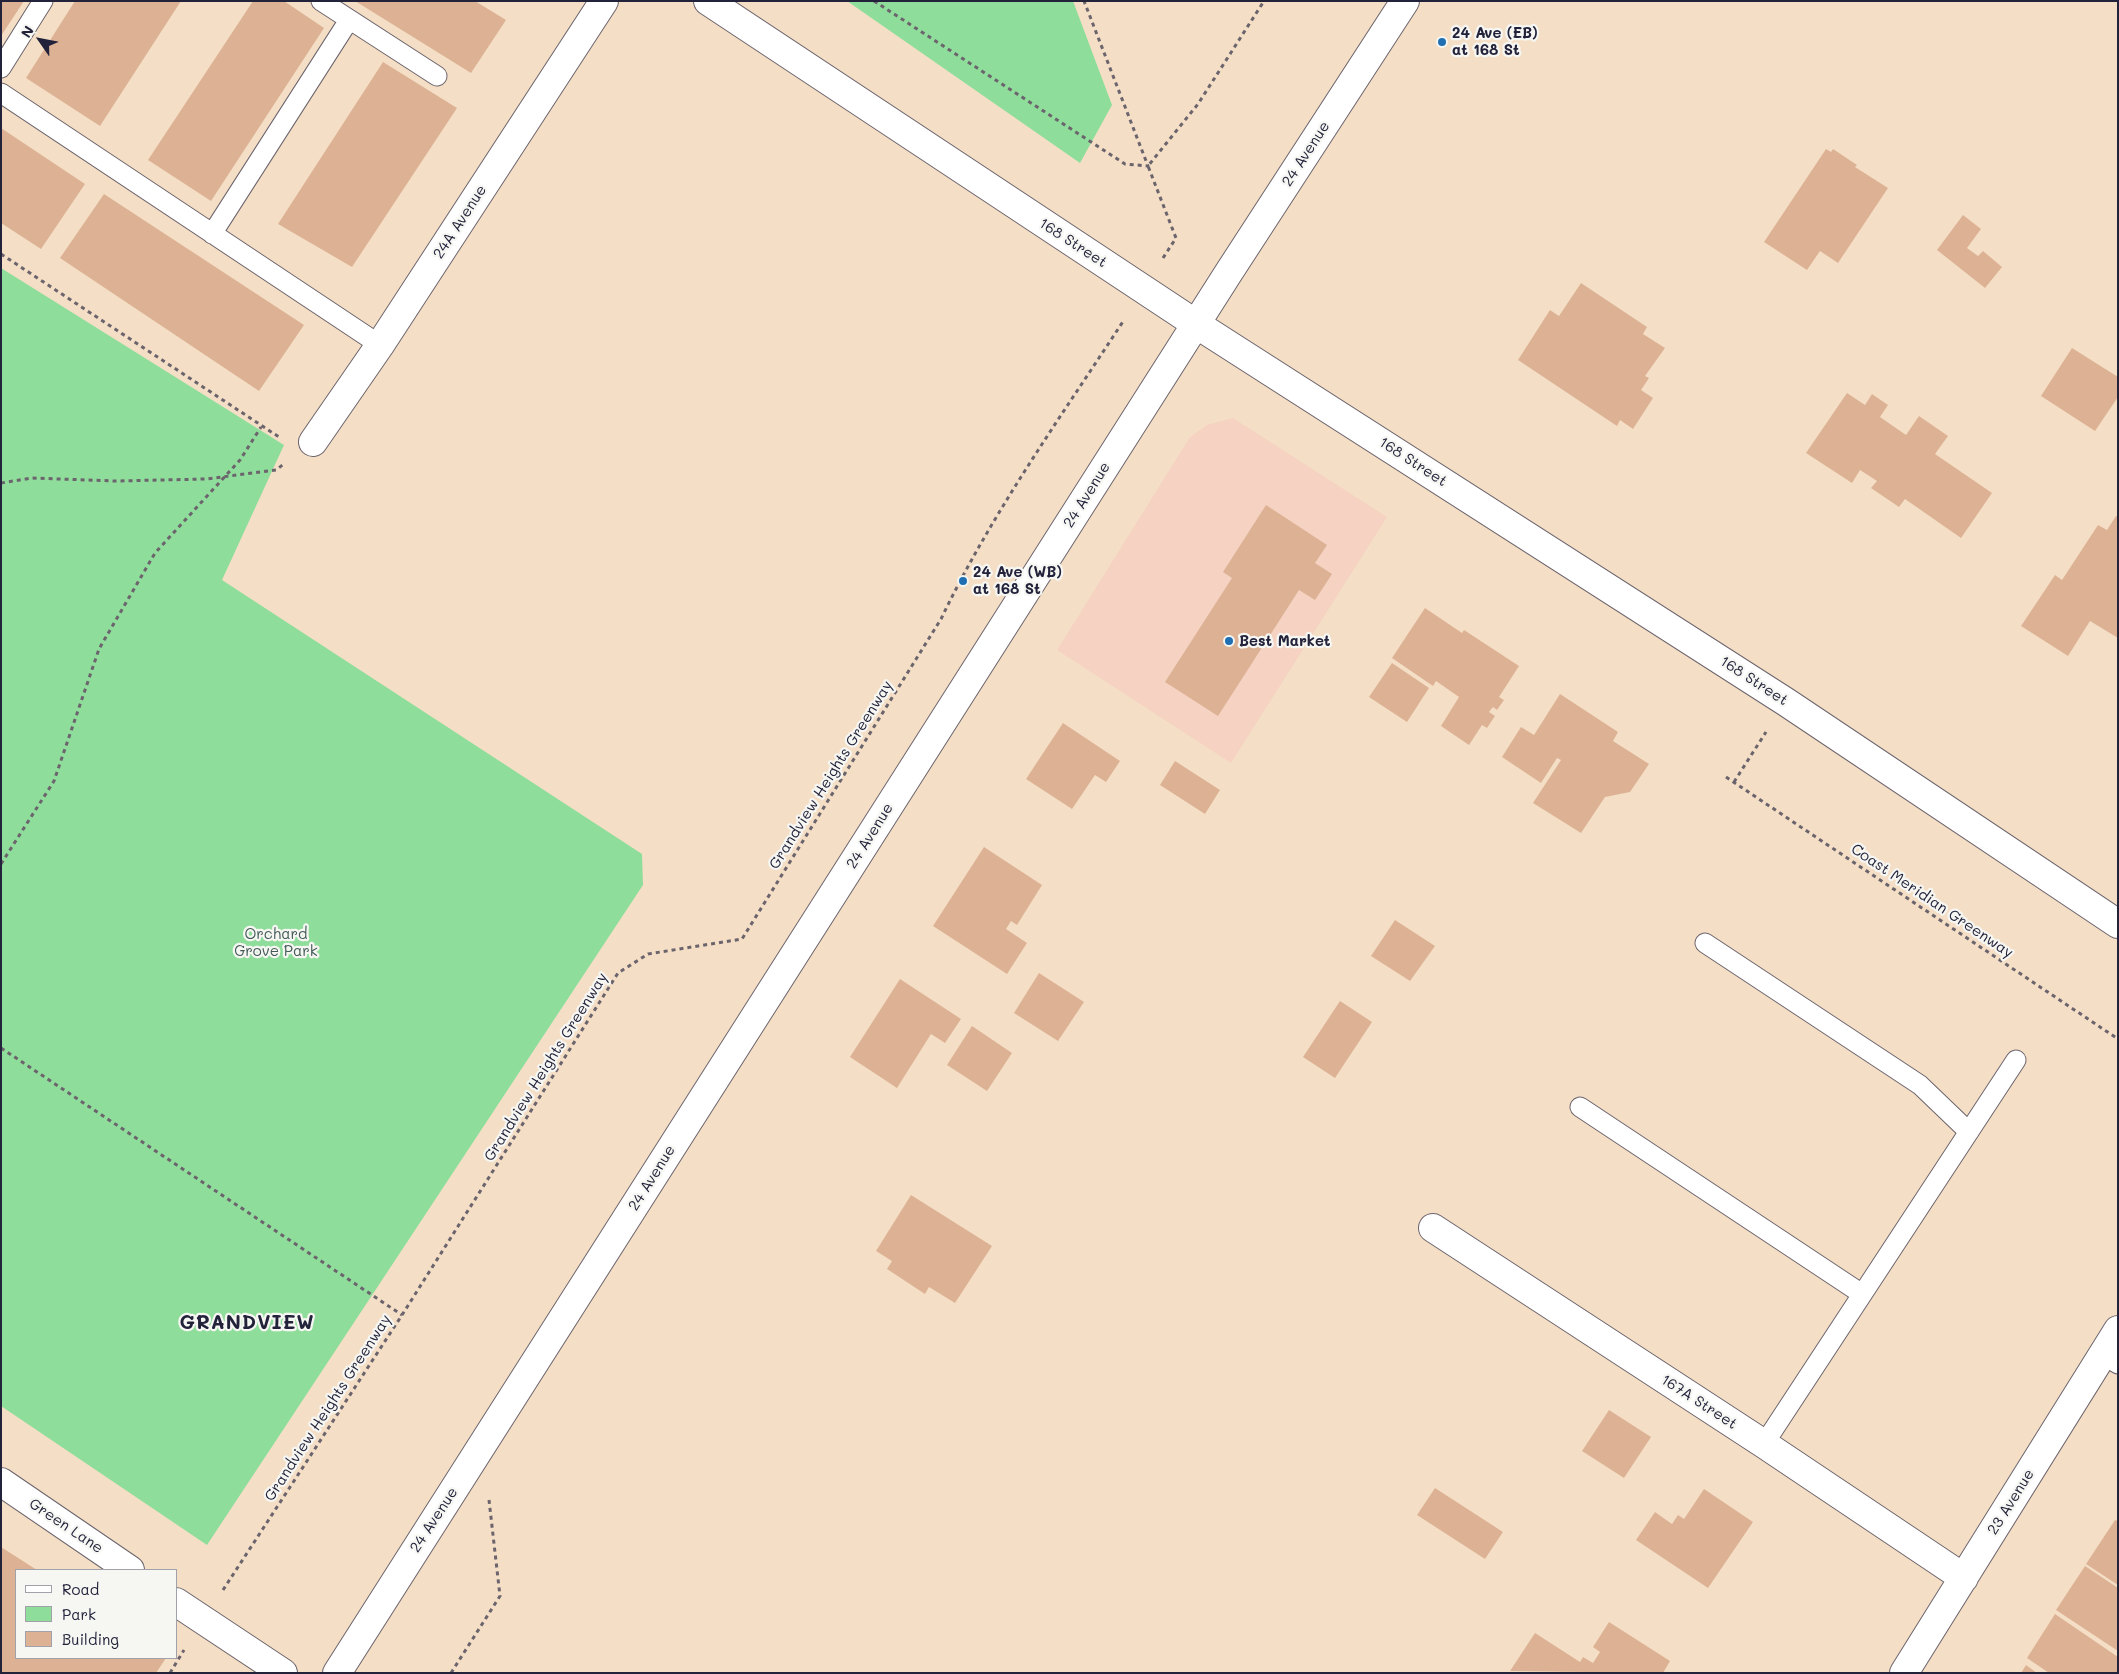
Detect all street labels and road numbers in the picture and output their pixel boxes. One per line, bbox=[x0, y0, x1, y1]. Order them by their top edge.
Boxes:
street label: 24 Avenue bbox=[1278, 118, 1334, 190]
street label: 24A Avenue bbox=[430, 182, 490, 262]
street label: 168 Street bbox=[1036, 214, 1110, 272]
street label: 168 Street bbox=[1376, 433, 1450, 491]
street label: 24 Avenue bbox=[1060, 459, 1114, 531]
street label: 168 Street bbox=[1717, 652, 1791, 710]
street label: Grandview Heights Greenway bbox=[765, 677, 897, 873]
street label: 24 Avenue bbox=[843, 800, 897, 872]
street label: Coast Meridian Greenway bbox=[1847, 840, 2017, 962]
street label: Grandview Heights Greenway bbox=[480, 969, 612, 1165]
street label: 24 Avenue bbox=[625, 1142, 679, 1214]
street label: Grandview Heights Greenway bbox=[261, 1311, 395, 1505]
street label: 167A Street bbox=[1658, 1371, 1740, 1433]
street label: 23 Avenue bbox=[1984, 1466, 2038, 1538]
street label: 24 Avenue bbox=[406, 1484, 462, 1556]
street label: Green Lane bbox=[26, 1495, 106, 1557]

